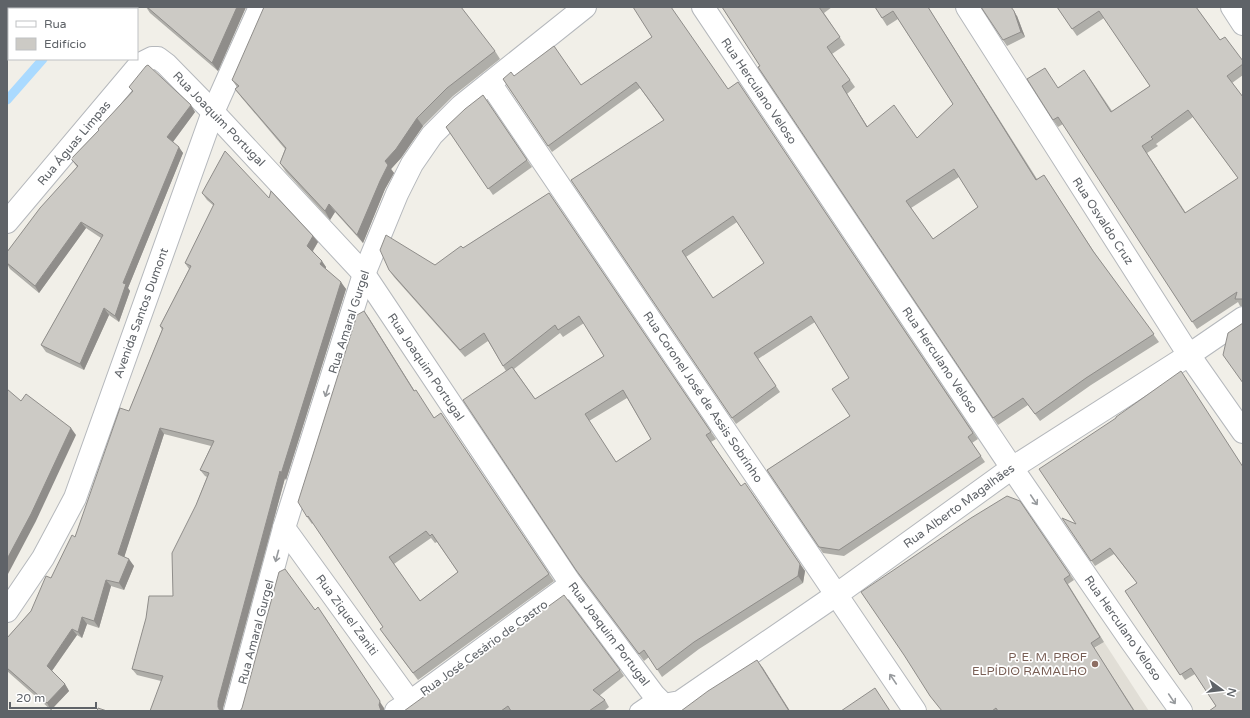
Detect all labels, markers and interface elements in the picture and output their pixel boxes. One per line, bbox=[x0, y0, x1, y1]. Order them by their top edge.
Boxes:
legend bbox=[8, 8, 138, 60]
text: Rua bbox=[44, 17, 67, 31]
street label: Rua Herculano Veloso bbox=[718, 35, 800, 147]
text: Edifício bbox=[44, 37, 86, 51]
street label: Rua Joaquim Portugal bbox=[170, 69, 268, 169]
street label: Rua Águas Limpas bbox=[35, 98, 114, 188]
street label: Rua Osvaldo Cruz bbox=[1070, 175, 1136, 267]
street label: Avenida Santos Dumont bbox=[111, 246, 171, 380]
street label: Rua Amaral Gurgel bbox=[326, 268, 372, 376]
street label: Rua Herculano Veloso bbox=[899, 304, 981, 416]
street label: Rua Coronel José de Assis Sobrinho bbox=[640, 309, 766, 485]
street label: Rua Joaquim Portugal bbox=[385, 311, 467, 423]
one-way arrow bbox=[323, 385, 330, 398]
street label: Rua Alberto Magalhães bbox=[901, 461, 1017, 551]
one-way arrow bbox=[1030, 494, 1038, 505]
one-way arrow bbox=[272, 549, 280, 562]
street label: Rua Ziquel Zaniti bbox=[313, 572, 381, 658]
street label: Rua Herculano Veloso bbox=[1081, 573, 1165, 683]
street label: Rua Amaral Gurgel bbox=[235, 578, 277, 686]
street label: Rua Joaquim Portugal bbox=[565, 579, 653, 689]
street label: Rua José Cesário de Castro bbox=[417, 597, 551, 699]
place label: P. E. M. PROF ELPÍDIO RAMALHO bbox=[972, 650, 1087, 678]
marker: P. E. M. PROF ELPÍDIO RAMALHO bbox=[1090, 659, 1100, 669]
north arrow bbox=[1202, 670, 1242, 710]
one-way arrow bbox=[889, 674, 897, 685]
scale bar bbox=[10, 684, 96, 710]
text: N bbox=[1224, 687, 1239, 698]
text: 20 m bbox=[16, 691, 45, 705]
one-way arrow bbox=[1168, 693, 1177, 704]

